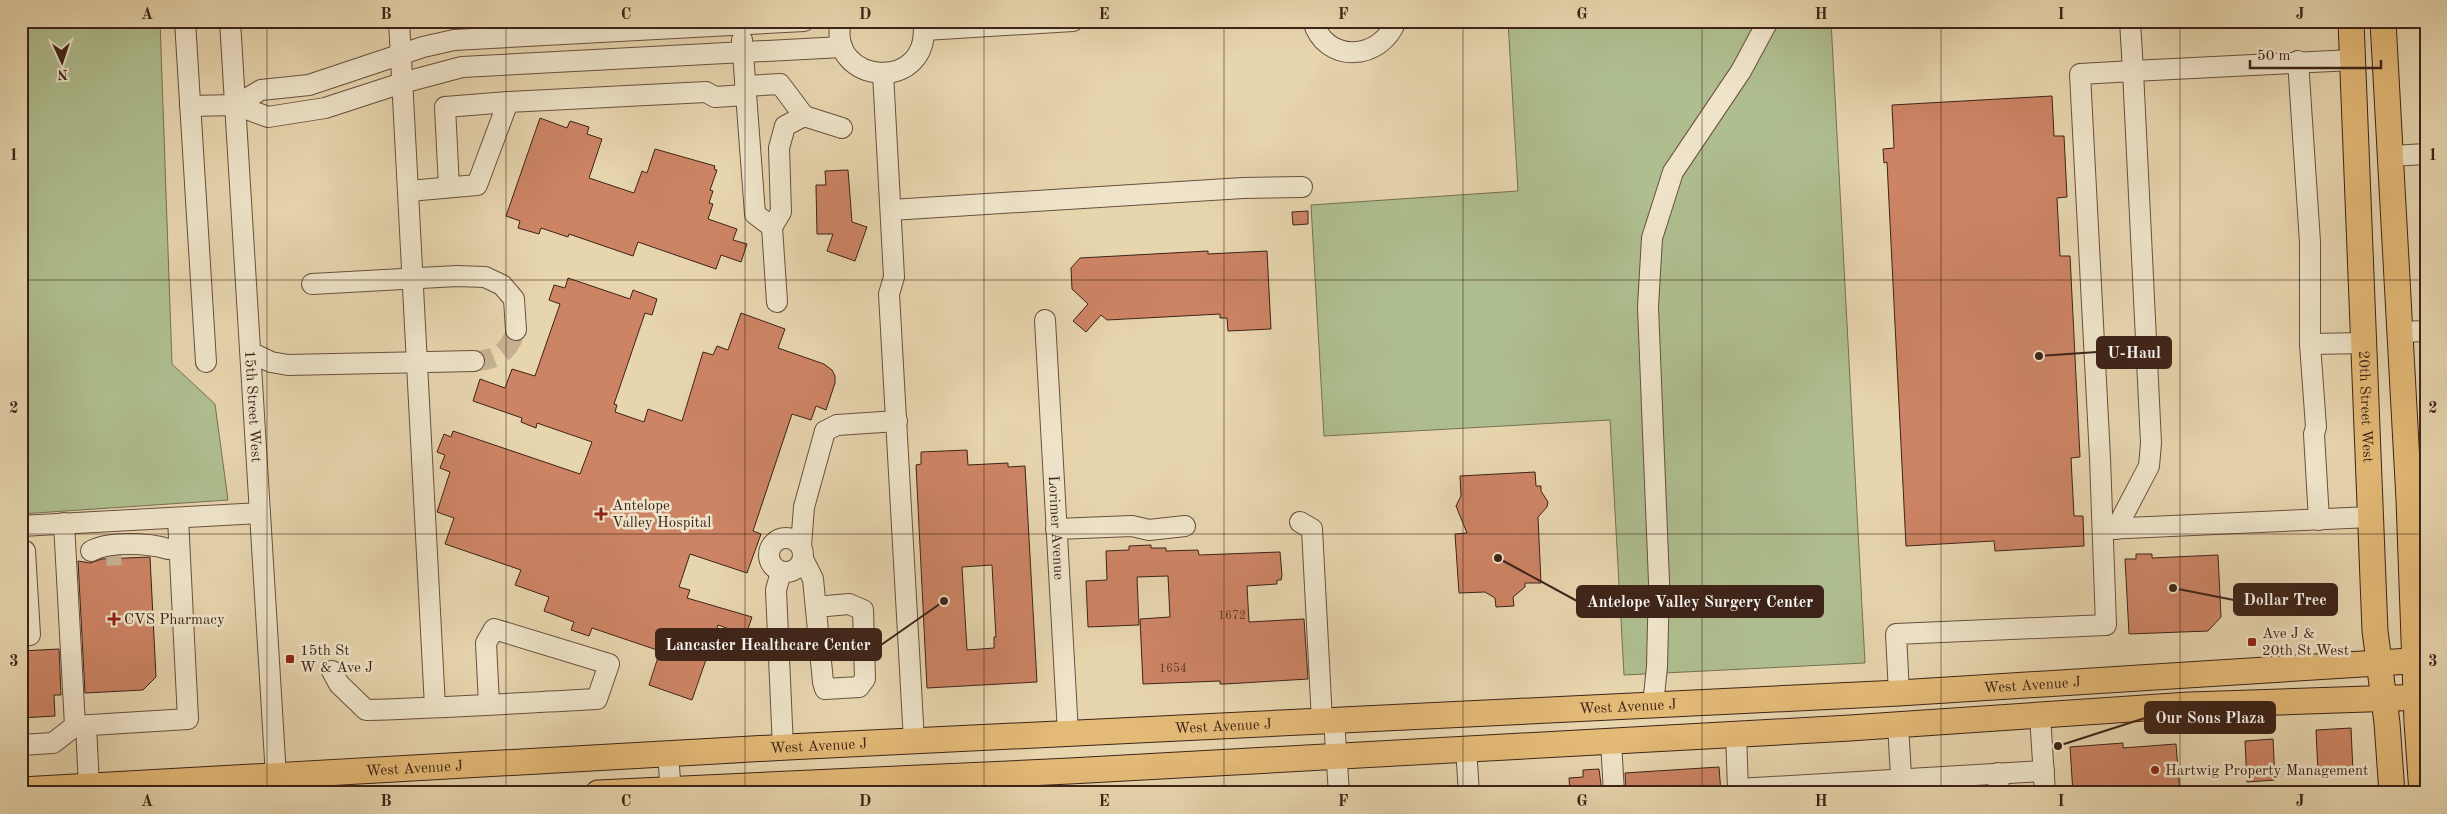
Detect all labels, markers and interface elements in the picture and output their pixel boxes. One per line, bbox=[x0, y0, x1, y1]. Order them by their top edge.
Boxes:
text: A bbox=[141, 7, 153, 23]
text: B bbox=[380, 7, 392, 23]
text: C bbox=[621, 7, 631, 23]
text: D bbox=[859, 7, 871, 23]
text: E bbox=[1098, 7, 1110, 23]
text: F bbox=[1338, 7, 1349, 23]
text: G bbox=[1576, 7, 1588, 23]
text: H bbox=[1814, 7, 1828, 23]
text: I bbox=[2057, 7, 2065, 23]
text: J bbox=[2296, 7, 2305, 23]
north arrow bbox=[38, 38, 88, 88]
scale bar bbox=[2250, 38, 2381, 70]
text: 50 m bbox=[2257, 49, 2291, 64]
text: N bbox=[57, 67, 68, 81]
text: 1 bbox=[9, 148, 19, 164]
text: 1 bbox=[2428, 148, 2438, 164]
callout: U-Haul bbox=[2097, 337, 2171, 368]
text: U-Haul bbox=[2107, 346, 2161, 362]
street label: 15th Street West bbox=[241, 350, 263, 463]
street label: 20th Street West bbox=[2355, 350, 2374, 463]
text: 2 bbox=[9, 401, 19, 417]
text: 2 bbox=[2428, 401, 2438, 417]
street label: Lorimer Avenue bbox=[1045, 475, 1065, 580]
place label: Antelope Valley Hospital bbox=[612, 499, 711, 531]
marker: Antelope Valley Hospital bbox=[594, 507, 608, 521]
callout: Dollar Tree bbox=[2234, 584, 2337, 615]
callout: Antelope Valley Surgery Center bbox=[1577, 586, 1823, 617]
text: Dollar Tree bbox=[2243, 593, 2327, 609]
text: Antelope Valley Surgery Center bbox=[1587, 595, 1813, 611]
house number: 1672 bbox=[1218, 610, 1246, 622]
marker: CVS Pharmacy bbox=[108, 613, 120, 625]
place label: CVS Pharmacy bbox=[124, 613, 225, 628]
place label: Ave J & 20th St West bbox=[2262, 627, 2349, 659]
callout: Lancaster Healthcare Center bbox=[656, 629, 881, 660]
marker: Ave J & 20th St West bbox=[2246, 636, 2258, 648]
text: Lancaster Healthcare Center bbox=[665, 638, 871, 654]
place label: 15th St W & Ave J bbox=[300, 644, 373, 676]
marker: 15th St W & Ave J bbox=[284, 653, 296, 665]
text: 3 bbox=[9, 654, 19, 670]
text: 3 bbox=[2428, 654, 2438, 670]
house number: 1654 bbox=[1159, 662, 1187, 675]
street label: West Avenue J bbox=[1983, 676, 2081, 697]
street label: West Avenue J bbox=[1579, 698, 1677, 718]
callout: Our Sons Plaza bbox=[2145, 702, 2275, 733]
text: Our Sons Plaza bbox=[2155, 711, 2265, 727]
street label: West Avenue J bbox=[1174, 717, 1272, 737]
street label: West Avenue J bbox=[770, 737, 868, 757]
street label: West Avenue J bbox=[365, 759, 464, 780]
marker: Hartwig Property Management bbox=[2149, 764, 2161, 776]
place label: Hartwig Property Management bbox=[2165, 764, 2368, 779]
text: A bbox=[141, 794, 153, 810]
text: B bbox=[380, 794, 392, 810]
text: C bbox=[621, 794, 631, 810]
text: D bbox=[859, 794, 871, 810]
text: E bbox=[1098, 794, 1110, 810]
text: F bbox=[1338, 794, 1349, 810]
text: G bbox=[1576, 794, 1588, 810]
text: H bbox=[1814, 794, 1828, 810]
text: I bbox=[2057, 794, 2065, 810]
text: J bbox=[2296, 794, 2305, 810]

